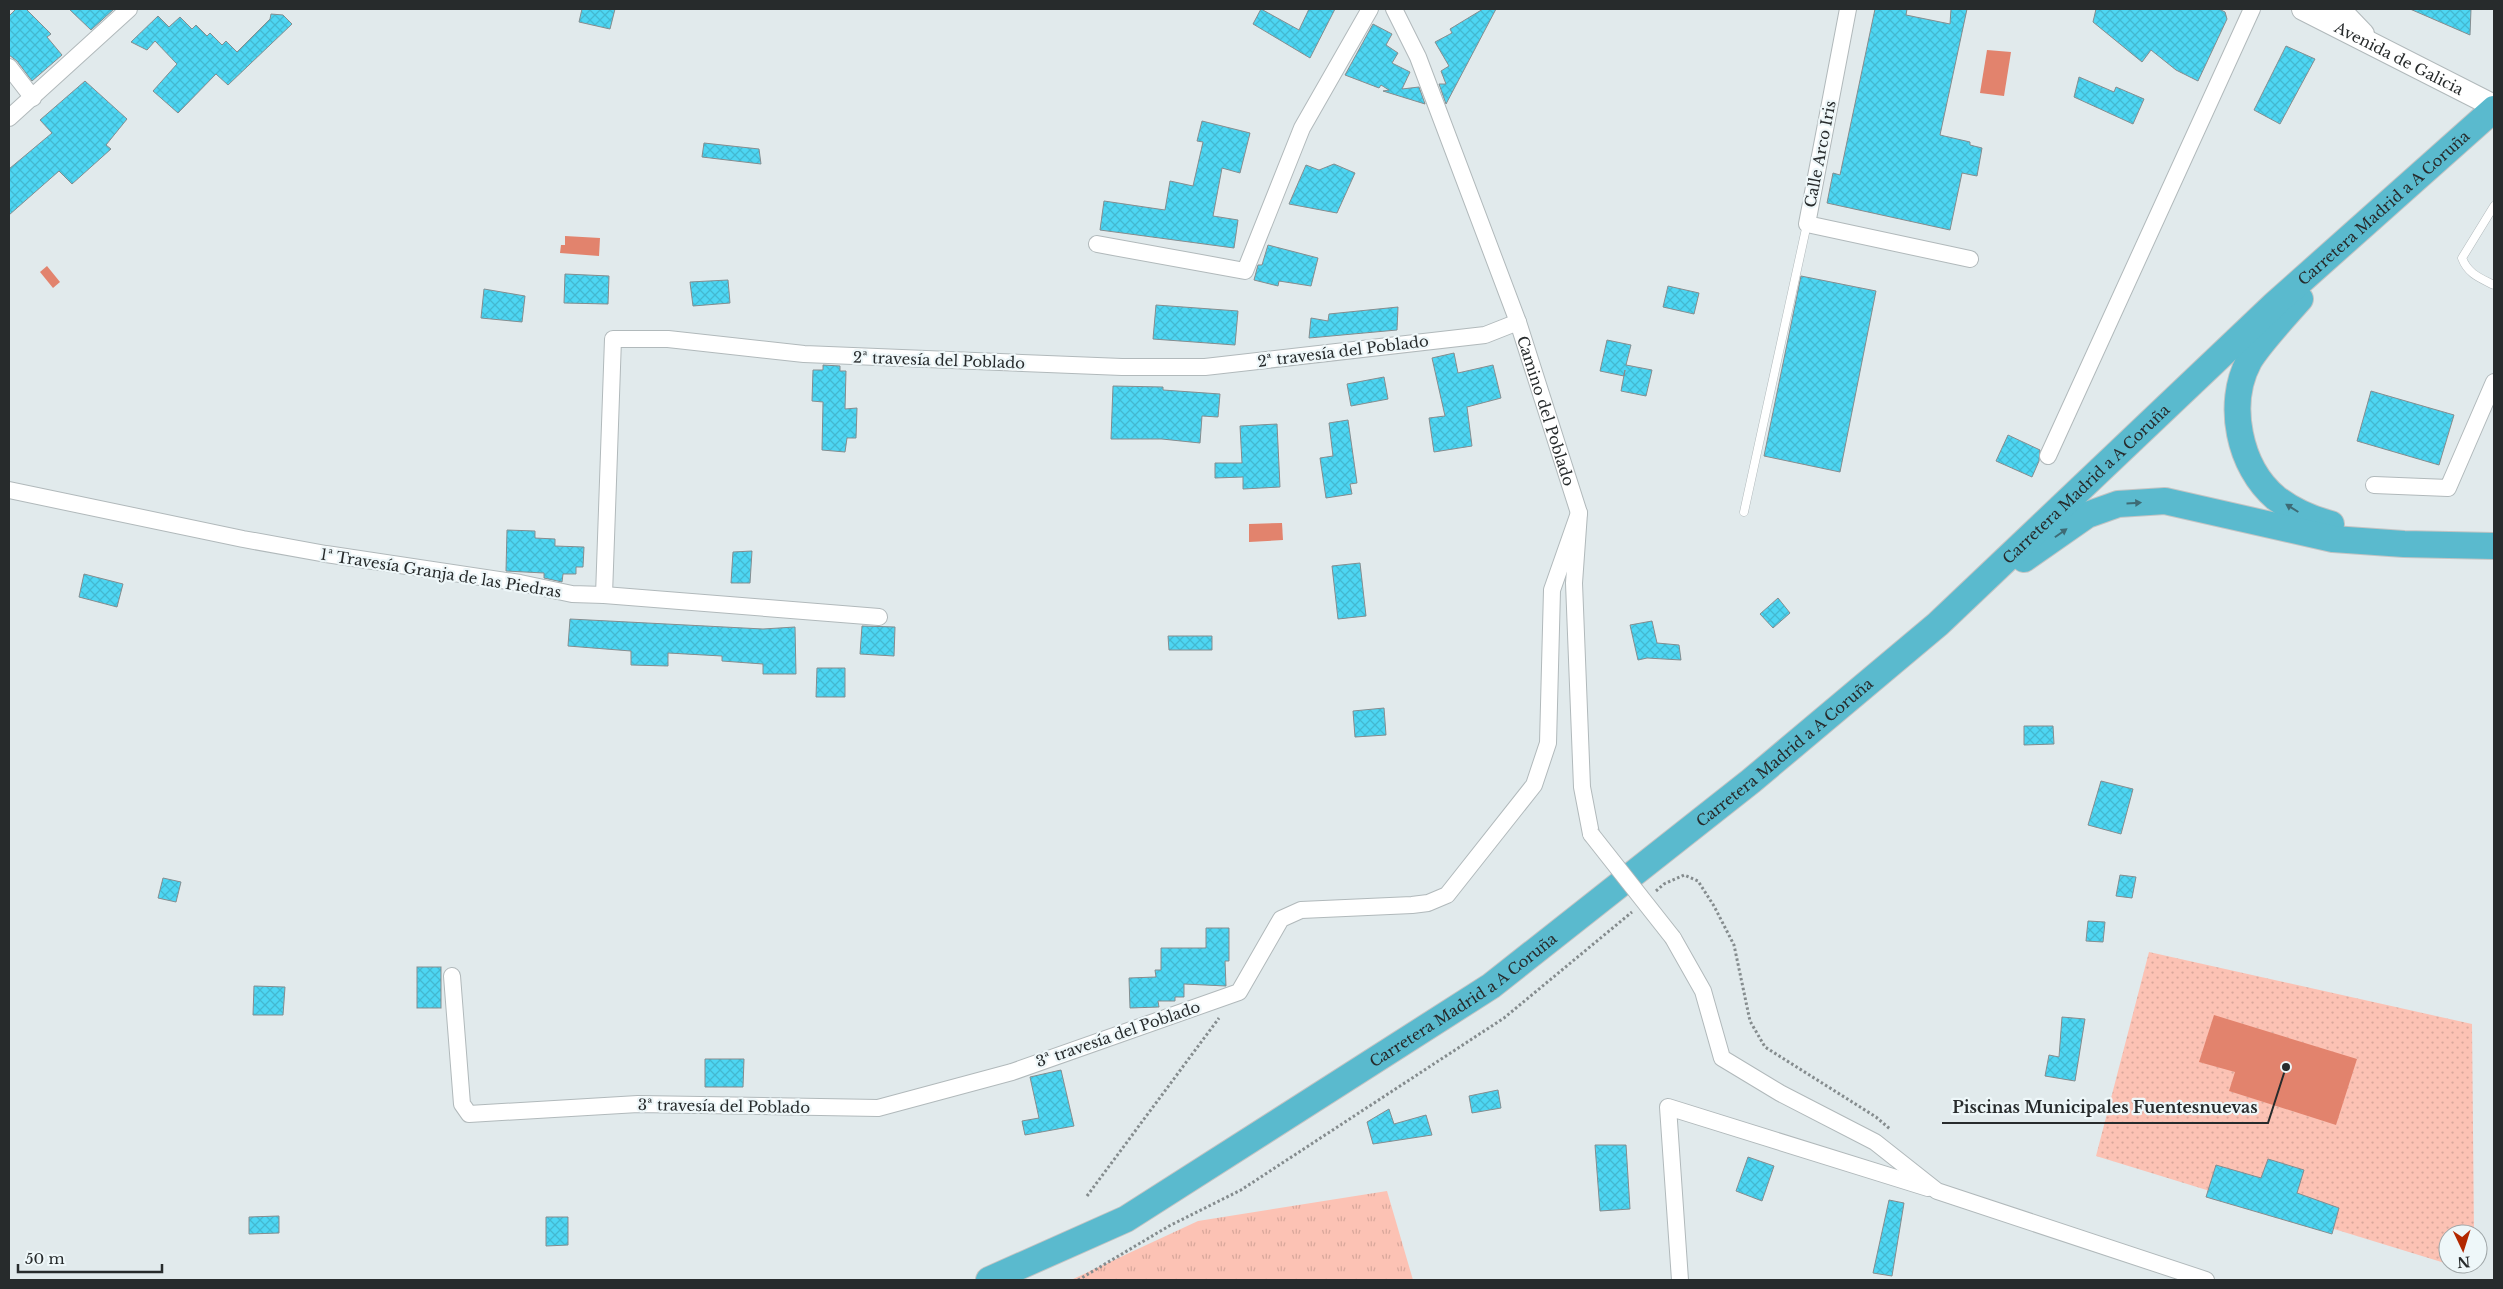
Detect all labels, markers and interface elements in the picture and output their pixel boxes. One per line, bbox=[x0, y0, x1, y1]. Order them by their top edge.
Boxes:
street label: Avenida de Galicia bbox=[2331, 17, 2468, 99]
street label: Calle Arco Iris bbox=[1800, 99, 1840, 209]
street label: Carretera Madrid a A Coruña bbox=[2294, 126, 2474, 289]
street label: 2ª travesía del Poblado bbox=[1256, 331, 1430, 371]
street label: Camino del Poblado bbox=[1513, 333, 1579, 488]
street label: 2ª travesía del Poblado bbox=[853, 347, 1026, 373]
street label: Carretera Madrid a A Coruña bbox=[1998, 399, 2174, 568]
one-way arrow bbox=[2126, 499, 2142, 507]
one-way arrow bbox=[2285, 503, 2298, 512]
one-way arrow bbox=[2054, 528, 2068, 538]
street label: 1ª Travesía Granja de las Piedras bbox=[319, 545, 563, 601]
street label: Carretera Madrid a A Coruña bbox=[1692, 673, 1877, 830]
street label: Carretera Madrid a A Coruña bbox=[1366, 928, 1561, 1071]
street label: 3ª travesía del Poblado bbox=[1033, 997, 1203, 1071]
callout: Piscinas Municipales Fuentesnuevas bbox=[1942, 1092, 2268, 1123]
street label: 3ª travesía del Poblado bbox=[638, 1095, 811, 1117]
text: Piscinas Municipales Fuentesnuevas bbox=[1952, 1097, 2258, 1117]
north arrow bbox=[2438, 1224, 2488, 1274]
scale bar bbox=[18, 1242, 161, 1274]
text: 50 m bbox=[25, 1249, 65, 1268]
text: N bbox=[2457, 1253, 2471, 1271]

